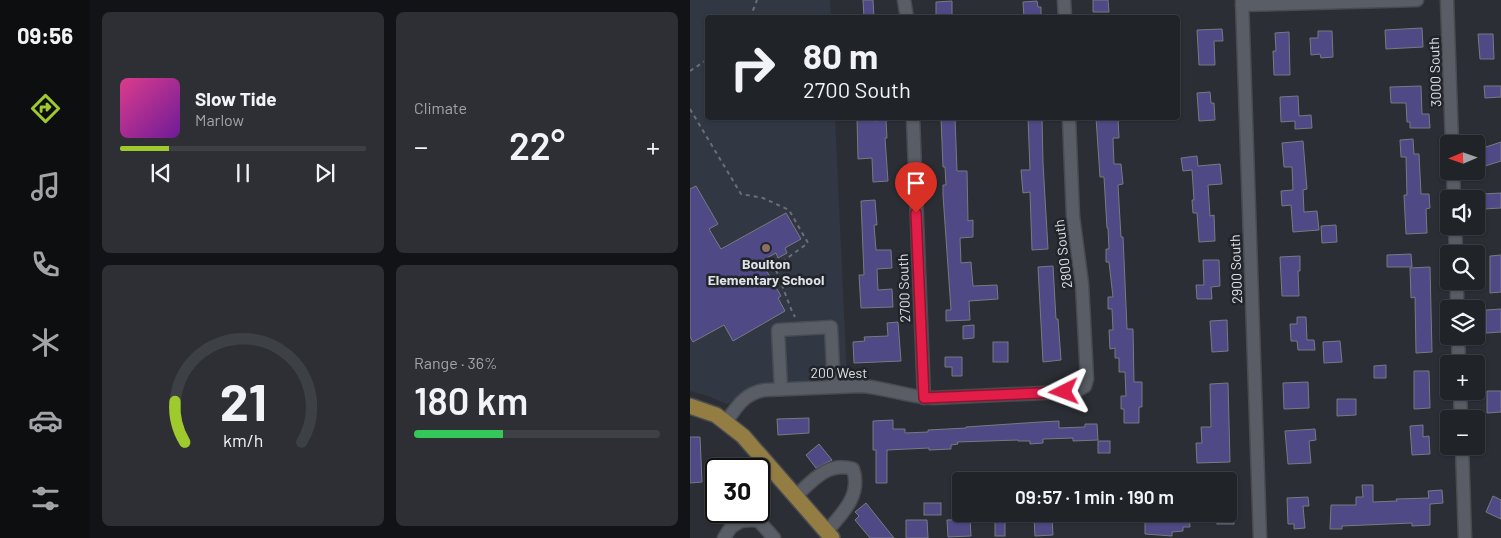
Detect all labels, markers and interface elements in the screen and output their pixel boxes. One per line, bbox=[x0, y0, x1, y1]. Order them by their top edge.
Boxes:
text: 09:56 bbox=[17, 22, 73, 48]
text: 80 m bbox=[803, 34, 878, 76]
icon: right bbox=[720, 35, 785, 100]
street label: 3000 South bbox=[1425, 37, 1444, 107]
text: 2700 South bbox=[803, 76, 911, 102]
text: Slow Tide bbox=[195, 87, 277, 110]
icon: directions bbox=[28, 91, 63, 126]
text: Climate bbox=[414, 98, 467, 117]
text: Marlow bbox=[195, 110, 244, 129]
text: 22° bbox=[509, 122, 565, 168]
text: − bbox=[414, 129, 428, 163]
text: + bbox=[646, 129, 660, 163]
north arrow bbox=[1440, 135, 1485, 180]
map controls bbox=[1440, 135, 1485, 455]
icon: previous bbox=[147, 159, 175, 187]
icon: pause bbox=[229, 159, 257, 187]
icon: next bbox=[311, 159, 339, 187]
pin bbox=[895, 162, 937, 213]
icon: music bbox=[28, 169, 63, 204]
icon: arrive bbox=[902, 169, 930, 197]
button: sound bbox=[1440, 190, 1485, 235]
street label: 2800 South bbox=[1050, 219, 1075, 290]
street label: 2900 South bbox=[1226, 234, 1245, 304]
marker: Boulton Elementary School bbox=[760, 242, 772, 254]
button: search bbox=[1440, 245, 1485, 290]
icon: phone bbox=[28, 247, 63, 282]
street label: 2700 South bbox=[894, 253, 913, 323]
place label: Boulton Elementary School bbox=[708, 255, 824, 288]
button: layers bbox=[1440, 300, 1485, 345]
icon: climate bbox=[28, 325, 63, 360]
text: Range · 36% bbox=[414, 353, 498, 372]
button: + bbox=[1440, 355, 1485, 400]
street label: 200 West bbox=[811, 364, 867, 381]
position arrow bbox=[1037, 365, 1089, 417]
text: 21 bbox=[219, 369, 267, 431]
text: 180 km bbox=[414, 377, 528, 423]
icon: car bbox=[28, 403, 63, 438]
button: − bbox=[1440, 410, 1485, 455]
text: km/h bbox=[223, 429, 263, 451]
speed limit sign: 30 bbox=[705, 458, 770, 523]
icon: filters bbox=[28, 481, 63, 516]
text: 09:57 · 1 min · 190 m bbox=[1015, 485, 1174, 508]

